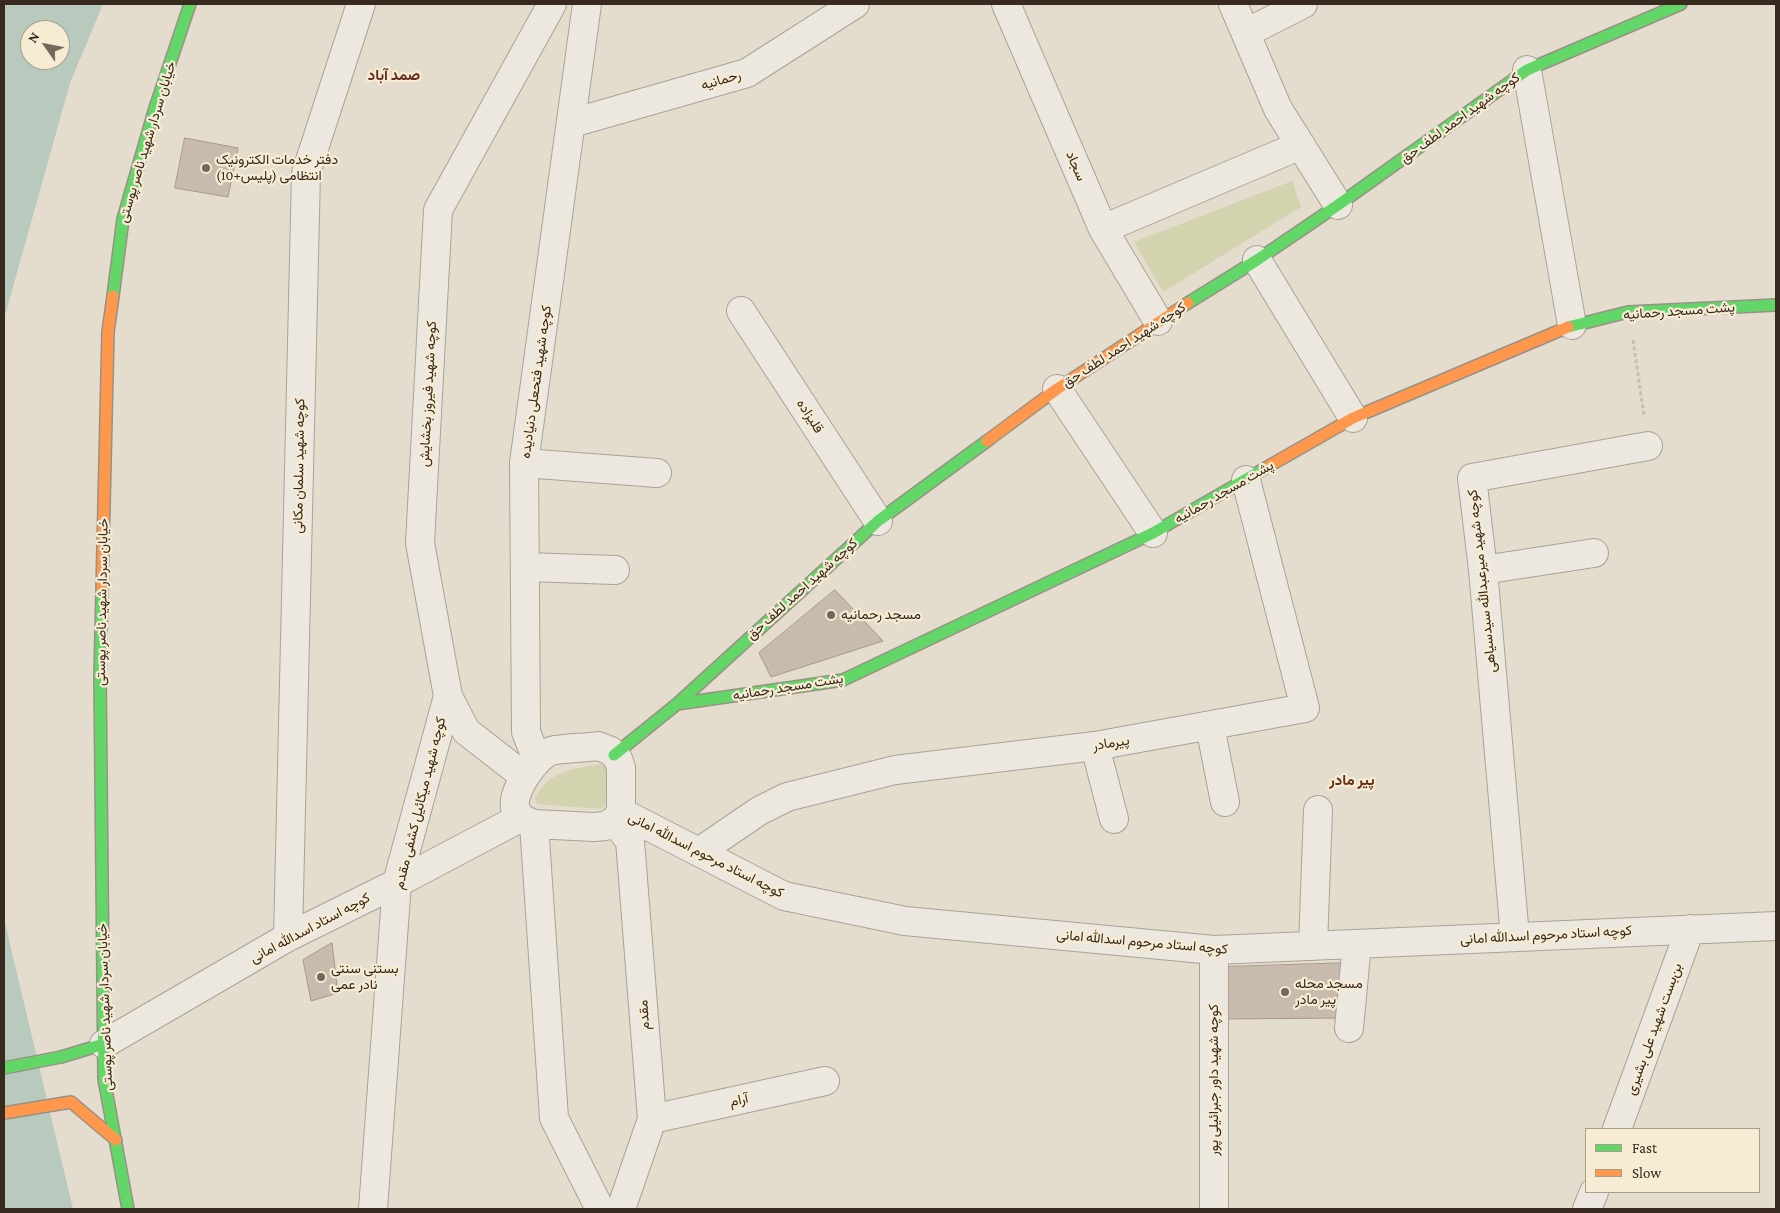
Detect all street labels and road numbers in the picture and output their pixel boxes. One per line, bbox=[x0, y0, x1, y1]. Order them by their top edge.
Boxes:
street label: خیابان سردار شهید ناصر پوستی bbox=[114, 59, 180, 225]
street label: رحمانیه bbox=[699, 66, 743, 94]
street label: کوچه شهید احمد لطف حق bbox=[1397, 69, 1523, 167]
street label: سجاد bbox=[1062, 148, 1090, 184]
street label: کوچه شهید احمد لطف حق bbox=[1059, 299, 1189, 391]
street label: پشت مسجد رحمانیه bbox=[1623, 299, 1735, 323]
street label: کوچه شهید فتحعلی دنیادیده bbox=[517, 304, 555, 460]
street label: کوچه شهید فیروز بخشایش bbox=[416, 320, 440, 468]
street label: قلیزاده bbox=[793, 396, 827, 436]
street label: کوچه شهید سلمان مکانی bbox=[289, 398, 309, 534]
street label: پشت مسجد رحمانیه bbox=[1171, 457, 1277, 527]
street label: کوچه شهید میرعبدالله سیدسیاهی bbox=[1464, 489, 1500, 673]
street label: خیابان سردار شهید ناصر پوستی bbox=[92, 518, 112, 686]
street label: کوچه شهید احمد لطف حق bbox=[743, 535, 861, 643]
street label: پشت مسجد رحمانیه bbox=[731, 670, 845, 704]
street label: کوچه شهید میکائیل کشفی مقدم bbox=[390, 715, 450, 891]
street label: پیرمادر bbox=[1091, 732, 1131, 754]
street label: کوچه استاد مرحوم اسدالله امانی bbox=[626, 808, 786, 902]
street label: کوچه استاد اسدالله امانی bbox=[247, 889, 373, 967]
street label: کوچه استاد مرحوم اسدالله امانی bbox=[1460, 922, 1632, 948]
street label: خیابان سردار شهید ناصر پوستی bbox=[94, 923, 116, 1091]
street label: کوچه استاد مرحوم اسدالله امانی bbox=[1056, 926, 1228, 958]
street label: بن‌بست شهید علی بشیری bbox=[1622, 961, 1686, 1097]
street label: مقدم bbox=[635, 999, 653, 1031]
street label: کوچه شهید داور جبرائیلی پور bbox=[1206, 1004, 1222, 1156]
street label: آرام bbox=[728, 1090, 750, 1110]

